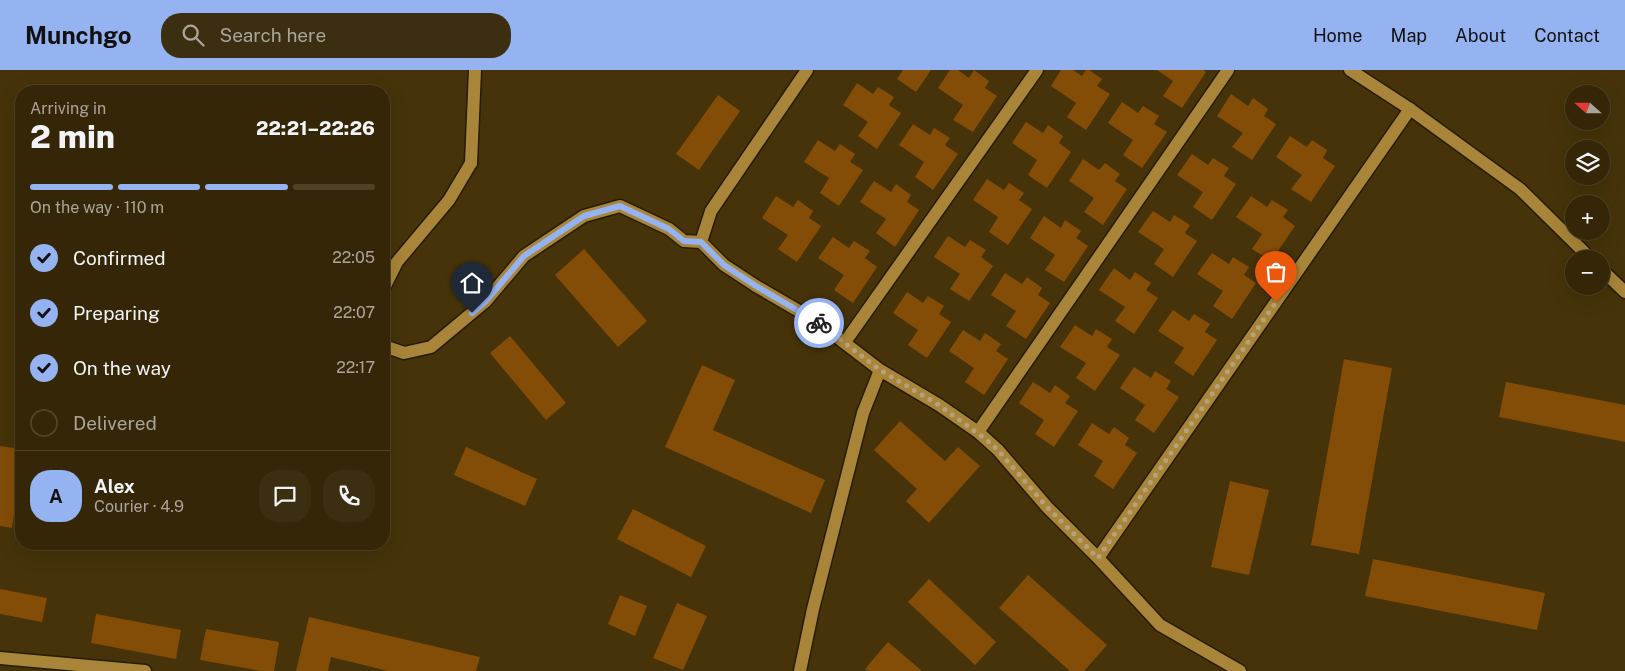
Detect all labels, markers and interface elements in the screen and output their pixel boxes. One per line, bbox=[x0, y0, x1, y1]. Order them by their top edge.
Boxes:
search box bbox=[161, 13, 511, 58]
text: Munchgo bbox=[25, 21, 131, 49]
icon: search bbox=[179, 21, 207, 49]
text: Search here bbox=[219, 24, 326, 46]
text: Home bbox=[1313, 25, 1363, 46]
text: Map bbox=[1391, 25, 1427, 46]
text: About bbox=[1455, 25, 1506, 46]
text: Contact bbox=[1534, 25, 1600, 46]
north arrow bbox=[1565, 85, 1610, 130]
map controls bbox=[1565, 85, 1610, 295]
text: Arriving in bbox=[30, 99, 106, 118]
text: 22:21–22:26 bbox=[256, 117, 375, 139]
text: 2 min bbox=[30, 118, 115, 155]
button: layers bbox=[1565, 140, 1610, 185]
button: + bbox=[1565, 195, 1610, 240]
text: On the way · 110 m bbox=[30, 198, 164, 217]
icon: check bbox=[30, 244, 58, 272]
text: Confirmed bbox=[73, 247, 166, 269]
text: 22:05 bbox=[332, 248, 375, 267]
button: − bbox=[1565, 250, 1610, 295]
pin bbox=[1255, 251, 1297, 302]
icon: bag bbox=[1262, 258, 1290, 286]
pin bbox=[451, 262, 493, 313]
icon: home bbox=[458, 269, 486, 297]
courier bbox=[794, 298, 844, 348]
icon: check bbox=[30, 299, 58, 327]
text: Preparing bbox=[73, 302, 160, 324]
text: 22:07 bbox=[333, 303, 375, 322]
icon: bike bbox=[805, 309, 833, 337]
icon: check bbox=[30, 354, 58, 382]
text: On the way bbox=[73, 357, 171, 379]
text: 22:17 bbox=[336, 358, 375, 377]
text: Delivered bbox=[73, 412, 157, 434]
button: chat bbox=[259, 470, 311, 522]
button: phone bbox=[323, 470, 375, 522]
text: Alex bbox=[94, 475, 135, 497]
text: A bbox=[49, 485, 63, 507]
text: Courier · 4.9 bbox=[94, 497, 184, 516]

